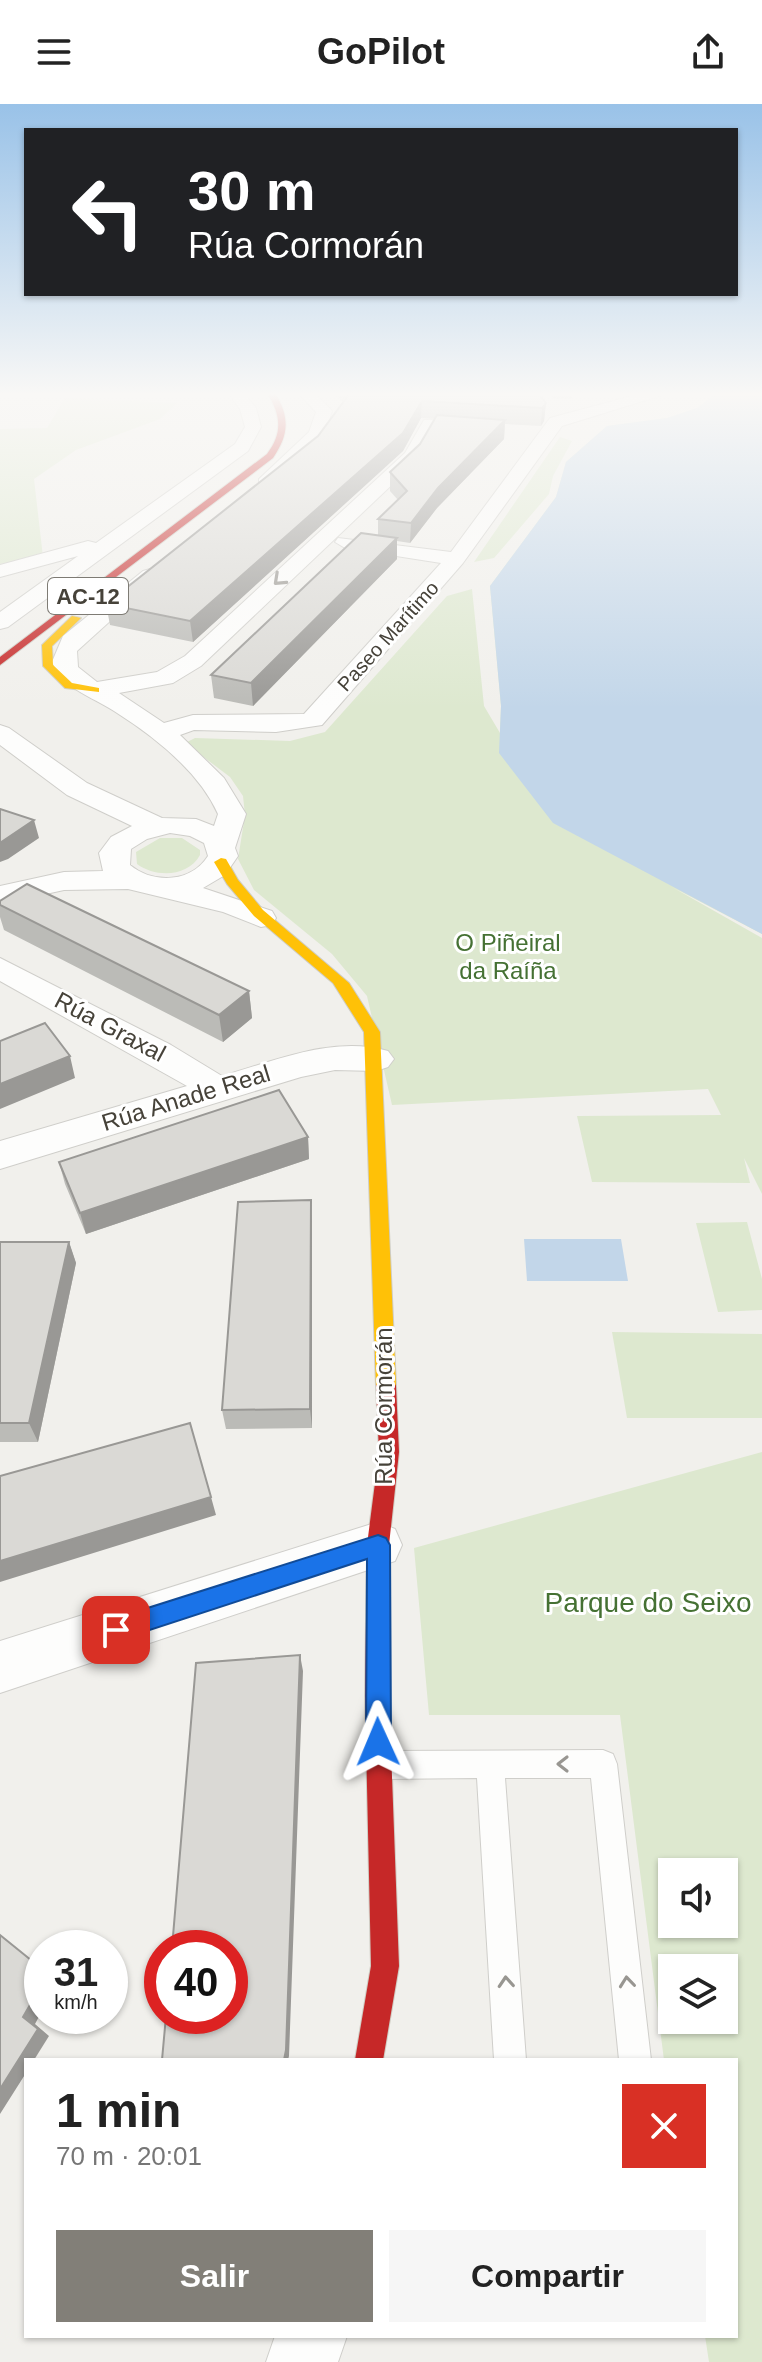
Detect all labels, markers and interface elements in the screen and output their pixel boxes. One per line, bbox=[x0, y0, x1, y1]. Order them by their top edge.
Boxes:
icon: menu bbox=[32, 30, 76, 74]
icon: share bbox=[686, 30, 730, 74]
text: GoPilot bbox=[317, 31, 445, 72]
text: 30 m bbox=[188, 159, 316, 222]
icon: left bbox=[56, 160, 160, 264]
text: Rúa Cormorán bbox=[188, 225, 424, 266]
one-way arrow bbox=[274, 570, 288, 585]
street label: Paseo Marítimo bbox=[333, 577, 443, 695]
road number: AC-12 bbox=[48, 578, 128, 614]
park label: O Piñeiral da Raíña bbox=[455, 929, 561, 984]
street label: Rúa Graxal bbox=[50, 986, 170, 1067]
street label: Rúa Anade Real bbox=[98, 1059, 273, 1136]
street label: Rúa Cormorán bbox=[370, 1327, 397, 1485]
park label: Parque do Seixo bbox=[544, 1587, 752, 1618]
pin bbox=[82, 1596, 150, 1664]
icon: arrive bbox=[94, 1608, 138, 1652]
position arrow bbox=[336, 1700, 420, 1784]
one-way arrow bbox=[556, 1755, 569, 1773]
map controls bbox=[658, 1858, 738, 2034]
button: sound bbox=[658, 1858, 738, 1938]
speed limit sign: 40 bbox=[144, 1930, 248, 2034]
text: 31 bbox=[54, 1950, 98, 1994]
button: layers bbox=[658, 1954, 738, 2034]
one-way arrow bbox=[498, 1975, 515, 1988]
one-way arrow bbox=[619, 1976, 636, 1989]
text: km/h bbox=[54, 1991, 98, 2013]
text: 1 min bbox=[56, 2084, 181, 2137]
button: close bbox=[622, 2084, 706, 2168]
text: 70 m · 20:01 bbox=[56, 2141, 202, 2171]
button: Salir bbox=[56, 2230, 373, 2322]
button: Compartir bbox=[389, 2230, 706, 2322]

